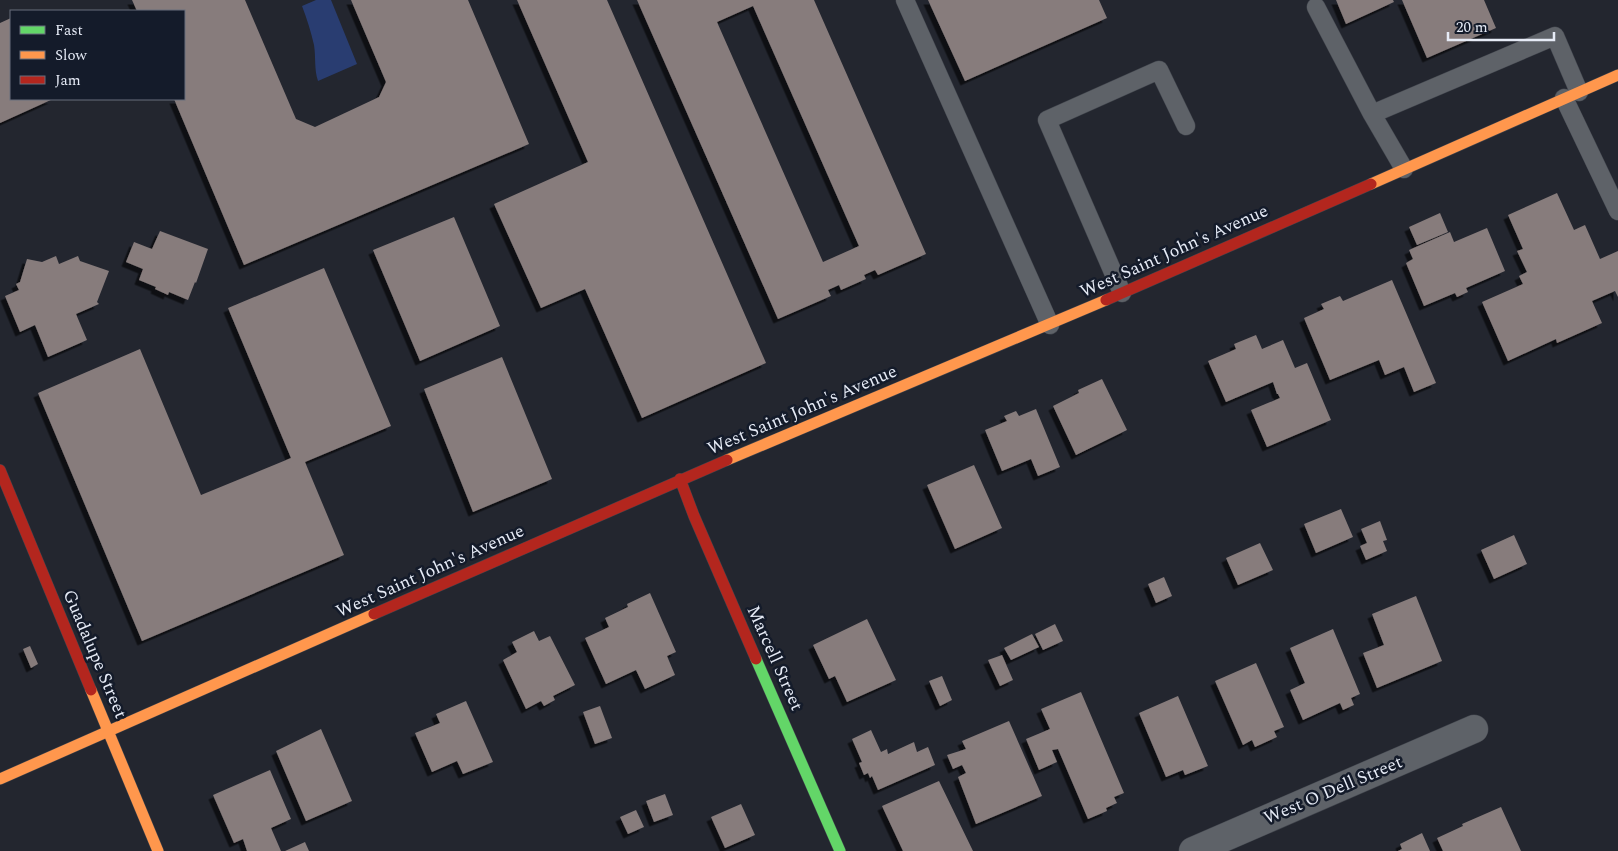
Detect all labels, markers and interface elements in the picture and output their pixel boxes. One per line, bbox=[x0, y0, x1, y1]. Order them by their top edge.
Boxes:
legend bbox=[10, 10, 185, 100]
scale bar bbox=[1448, 10, 1554, 42]
text: 20 m bbox=[1456, 16, 1488, 39]
text: Fast bbox=[55, 19, 83, 42]
text: Slow bbox=[55, 44, 87, 67]
text: Jam bbox=[55, 69, 81, 92]
street label: West Saint John's Avenue bbox=[1075, 197, 1273, 305]
street label: West Saint John's Avenue bbox=[703, 358, 901, 462]
street label: West Saint John's Avenue bbox=[331, 517, 529, 625]
street label: Guadalupe Street bbox=[56, 585, 134, 723]
street label: Marcell Street bbox=[740, 601, 810, 715]
street label: West O Dell Street bbox=[1259, 749, 1407, 831]

